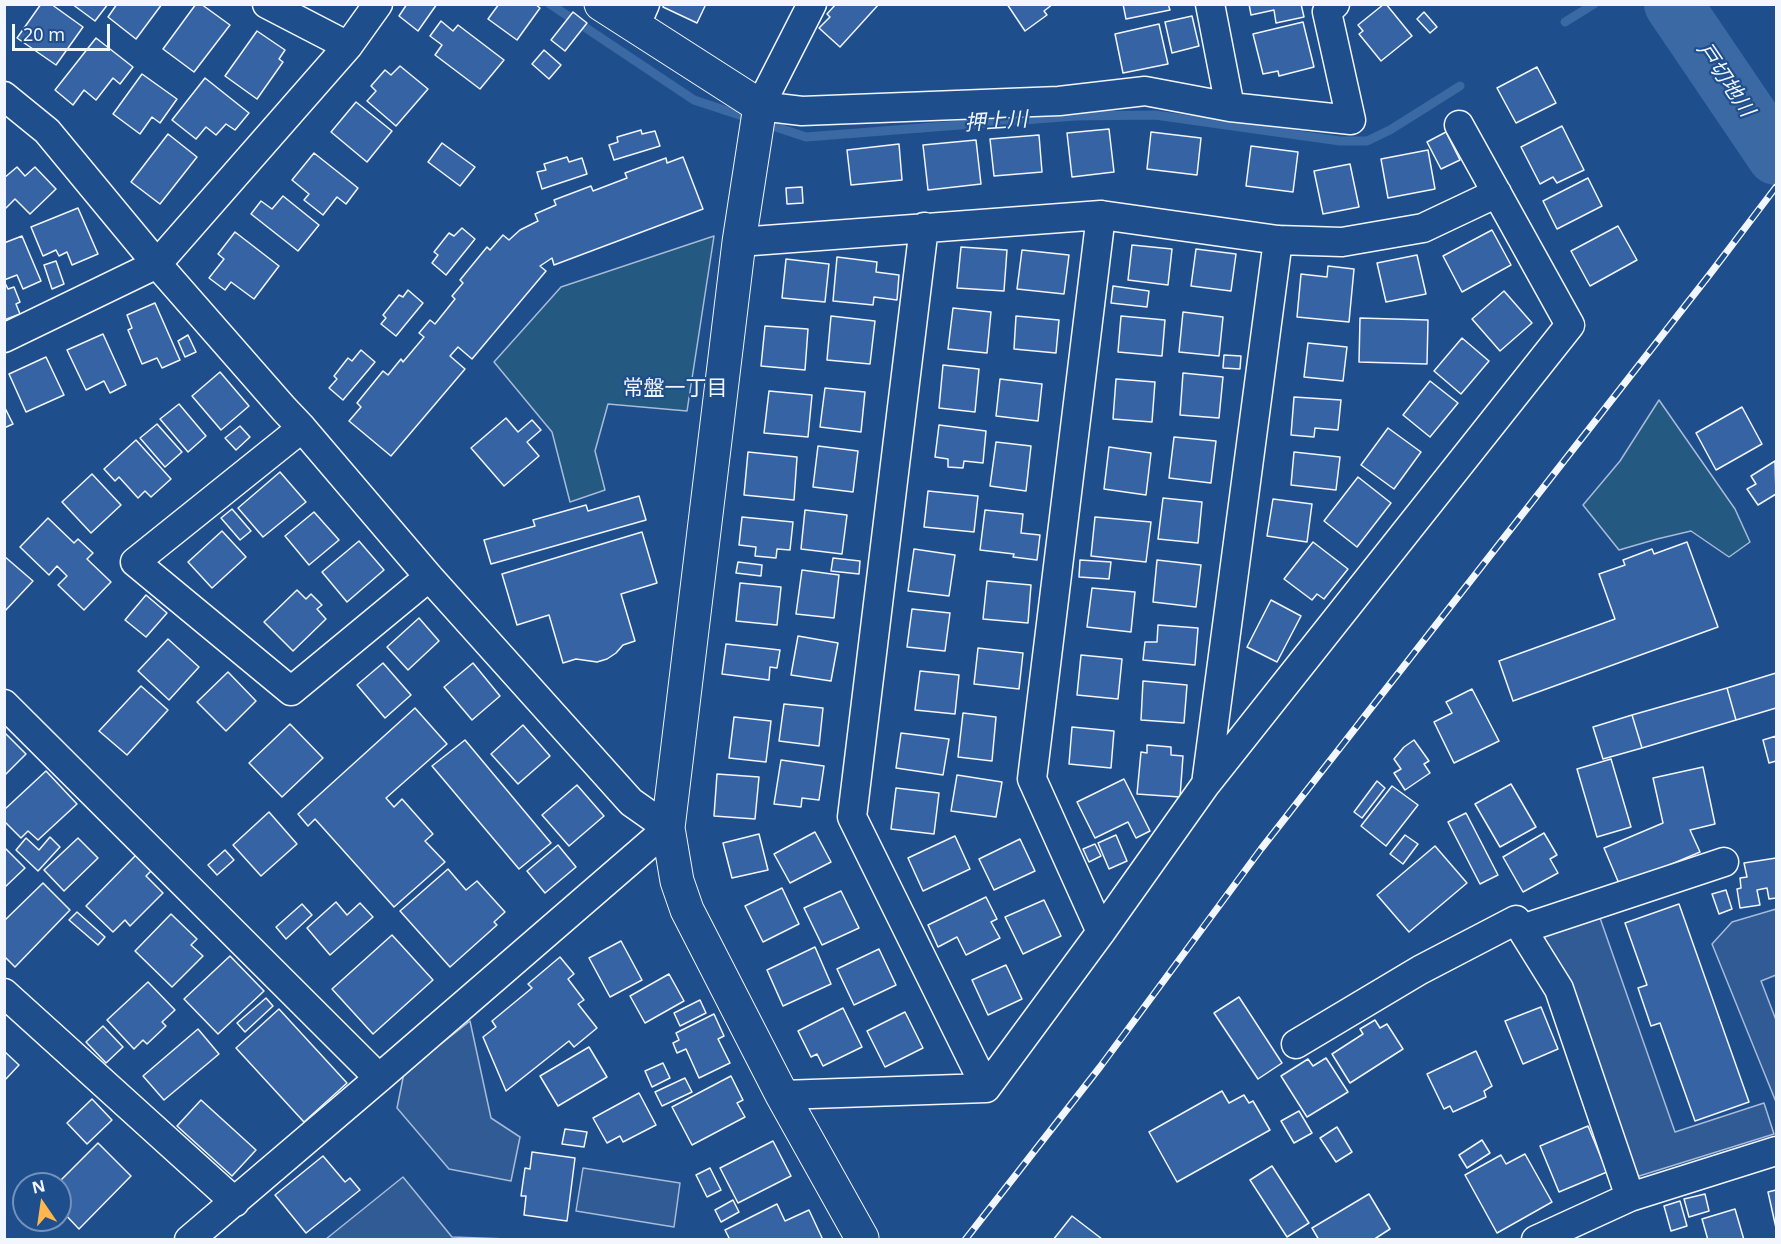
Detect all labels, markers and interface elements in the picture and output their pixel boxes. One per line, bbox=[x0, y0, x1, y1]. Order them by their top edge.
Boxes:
scale bar bbox=[15, 12, 112, 50]
text: 20 m bbox=[23, 22, 65, 46]
water label: 戸切地川 bbox=[1691, 38, 1759, 122]
water label: 押上川 bbox=[964, 107, 1028, 137]
district label: 常盤一丁目 bbox=[623, 376, 727, 402]
north arrow bbox=[12, 1172, 72, 1232]
text: N bbox=[30, 1174, 47, 1199]

